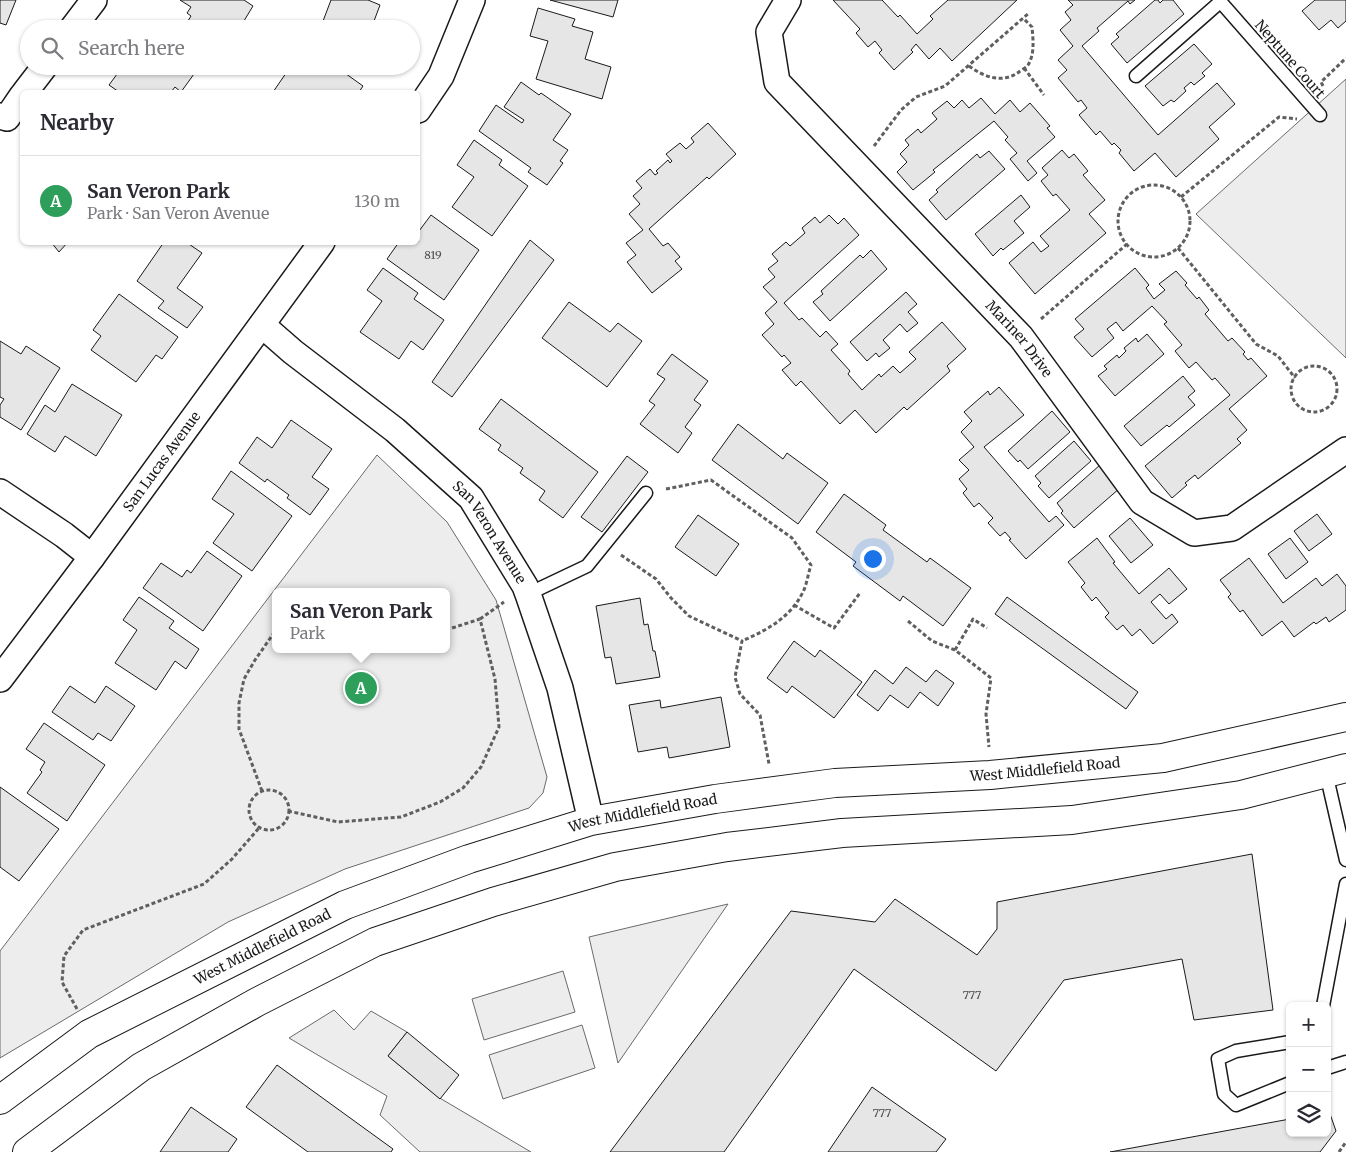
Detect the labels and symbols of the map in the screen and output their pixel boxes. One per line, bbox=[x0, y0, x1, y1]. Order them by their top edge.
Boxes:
street label: Neptune Court bbox=[1251, 16, 1329, 102]
house number: 819 bbox=[424, 248, 442, 262]
street label: Mariner Drive bbox=[982, 297, 1056, 381]
street label: San Lucas Avenue bbox=[119, 408, 204, 515]
street label: San Veron Avenue bbox=[449, 477, 530, 587]
your location bbox=[860, 546, 886, 572]
pin: A bbox=[345, 669, 377, 707]
street label: West Middlefield Road bbox=[968, 753, 1122, 785]
street label: West Middlefield Road bbox=[565, 790, 719, 837]
street label: West Middlefield Road bbox=[190, 904, 334, 989]
house number: 777 bbox=[963, 988, 981, 1002]
house number: 777 bbox=[873, 1106, 891, 1120]

